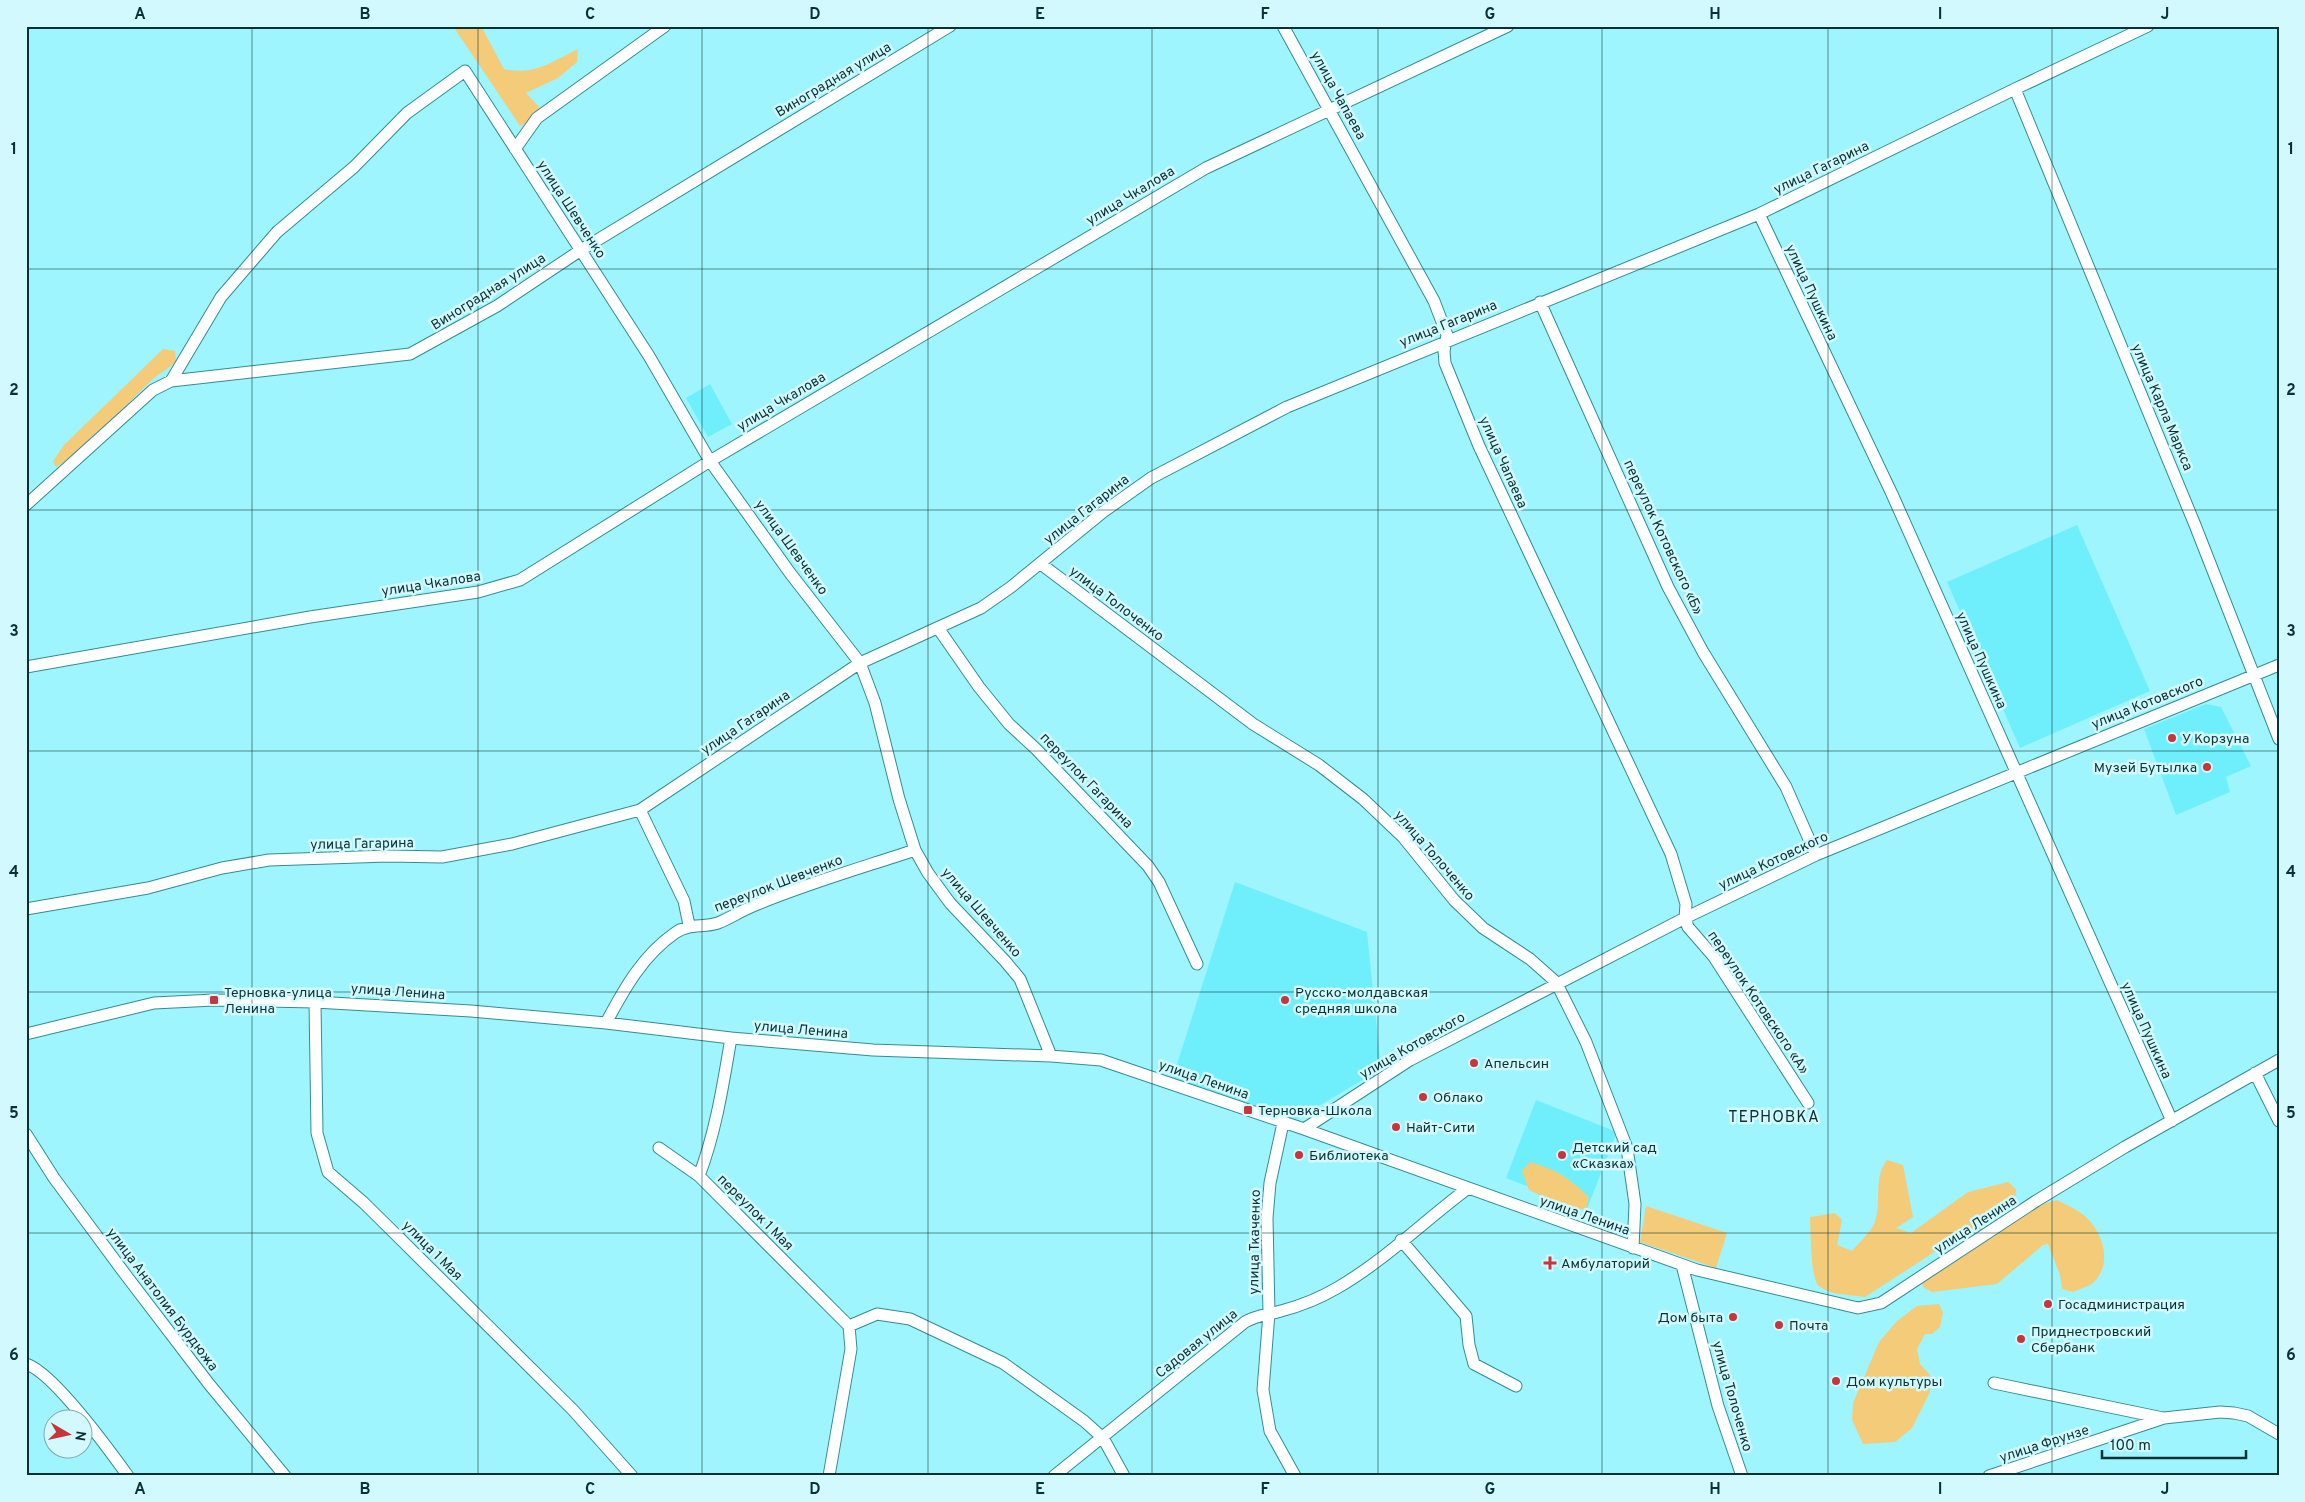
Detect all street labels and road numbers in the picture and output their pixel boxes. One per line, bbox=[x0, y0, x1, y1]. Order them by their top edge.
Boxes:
street label: Виноградная улица bbox=[773, 39, 895, 122]
street label: улица Чапаева bbox=[1306, 48, 1369, 143]
street label: улица Гагарина bbox=[1771, 138, 1872, 199]
street label: улица Шевченко bbox=[533, 158, 609, 262]
street label: улица Чкалова bbox=[1083, 163, 1178, 229]
street label: улица Пушкина bbox=[1781, 242, 1840, 343]
street label: Виноградная улица bbox=[428, 250, 549, 334]
street label: улица Гагарина bbox=[1397, 297, 1500, 352]
street label: улица Карла Маркса bbox=[2127, 342, 2196, 474]
street label: улица Чкалова bbox=[734, 369, 829, 435]
street label: улица Чапаева bbox=[1475, 414, 1530, 511]
street label: переулок Котовского «Б» bbox=[1619, 458, 1706, 618]
street label: улица Гагарина bbox=[1041, 472, 1133, 549]
street label: улица Шевченко bbox=[751, 497, 831, 599]
street label: улица Толоченко bbox=[1065, 563, 1167, 645]
street label: улица Чкалова bbox=[380, 568, 482, 601]
street label: улица Пушкина bbox=[1952, 610, 2010, 712]
street label: улица Котовского bbox=[2089, 673, 2206, 734]
street label: улица Гагарина bbox=[698, 687, 794, 759]
street label: переулок Гагарина bbox=[1036, 730, 1136, 832]
street label: улица Толоченко bbox=[1390, 807, 1478, 905]
street label: улица Котовского bbox=[1716, 828, 1831, 894]
street label: улица Гагарина bbox=[310, 835, 414, 854]
street label: переулок Шевченко bbox=[712, 852, 845, 917]
street label: улица Шевченко bbox=[937, 865, 1025, 962]
street label: переулок Котовского «А» bbox=[1703, 928, 1812, 1078]
street label: улица Пушкина bbox=[2117, 980, 2175, 1082]
street label: улица Ленина bbox=[350, 981, 446, 1004]
street label: улица Котовского bbox=[1357, 1009, 1469, 1083]
street label: улица Ленина bbox=[753, 1018, 849, 1043]
street label: улица Ленина bbox=[1156, 1057, 1251, 1104]
street label: переулок 1 Мая bbox=[713, 1171, 797, 1255]
street label: улица Ткаченко bbox=[1246, 1189, 1265, 1295]
street label: улица Ленина bbox=[1932, 1192, 2020, 1258]
street label: улица Ленина bbox=[1537, 1193, 1632, 1240]
street label: улица 1 Мая bbox=[398, 1217, 466, 1285]
street label: улица Анатолия Бурдюжа bbox=[102, 1225, 221, 1375]
street label: Садовая улица bbox=[1153, 1306, 1241, 1382]
street label: улица Толоченко bbox=[1708, 1339, 1756, 1454]
street label: улица Фрунзе bbox=[1997, 1422, 2091, 1467]

